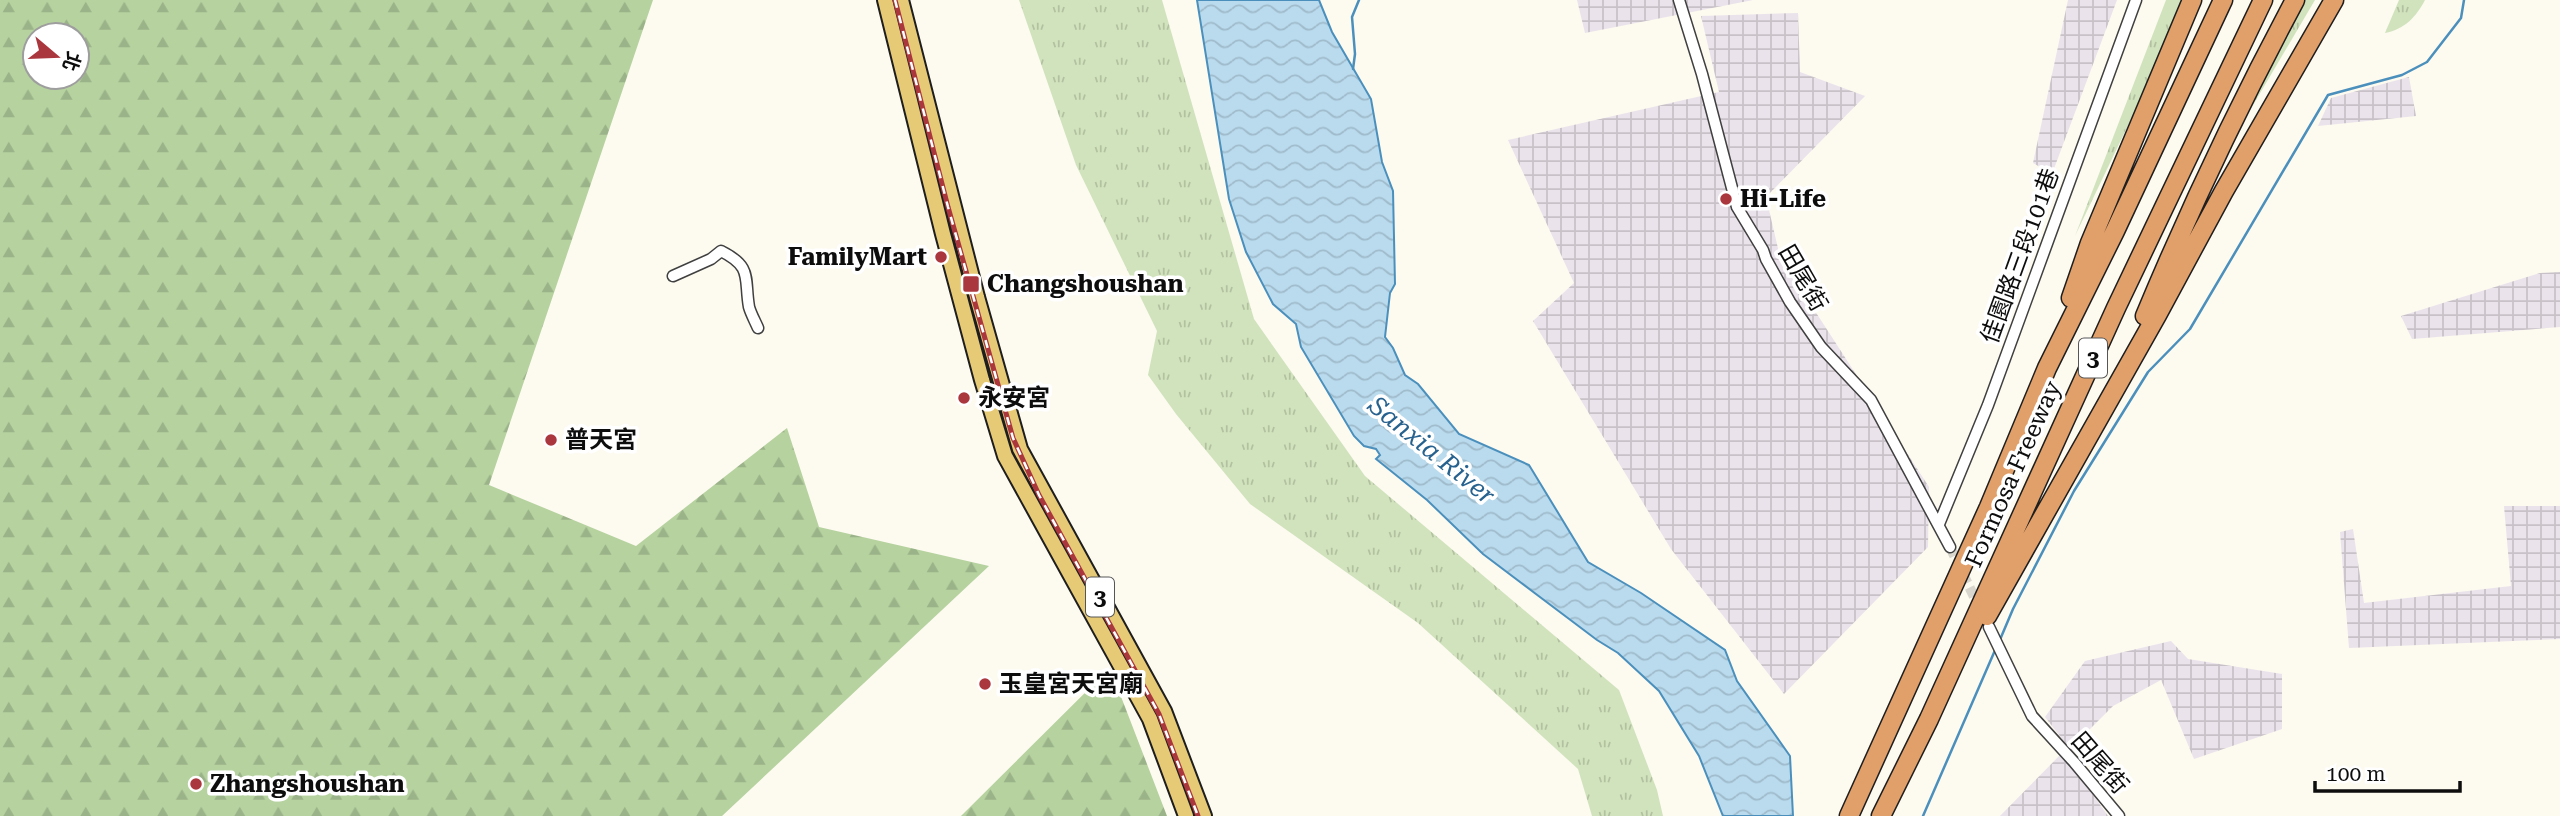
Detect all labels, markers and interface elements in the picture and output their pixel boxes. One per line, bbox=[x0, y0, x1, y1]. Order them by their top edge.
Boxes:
north arrow bbox=[21, 21, 91, 91]
text: 北 bbox=[58, 49, 86, 74]
street label: 佳園路三段101巷 bbox=[1975, 165, 2065, 347]
place label: Hi-Life bbox=[1740, 185, 1826, 213]
marker: Hi-Life bbox=[1718, 191, 1734, 207]
street label: 田尾街 bbox=[1773, 240, 1833, 316]
place label: FamilyMart bbox=[788, 243, 927, 271]
marker: FamilyMart bbox=[933, 249, 949, 265]
place label: Changshoushan bbox=[987, 270, 1184, 298]
marker: Changshoushan bbox=[961, 274, 981, 294]
road number: 3 bbox=[2079, 338, 2107, 378]
street label: Formosa Freeway bbox=[1959, 376, 2067, 572]
place label: 永安宮 bbox=[978, 384, 1050, 412]
water label: Sanxia River bbox=[1362, 389, 1501, 510]
marker: 永安宮 bbox=[956, 390, 972, 406]
place label: 普天宮 bbox=[565, 426, 637, 454]
marker: 普天宮 bbox=[543, 432, 559, 448]
road number: 3 bbox=[1086, 578, 1114, 617]
place label: 玉皇宮天宮廟 bbox=[999, 670, 1143, 698]
marker: 玉皇宮天宮廟 bbox=[977, 676, 993, 692]
street label: 田尾街 bbox=[2066, 727, 2134, 799]
scale bar bbox=[2315, 750, 2460, 794]
text: 100 m bbox=[2326, 762, 2386, 786]
place label: Zhangshoushan bbox=[210, 770, 405, 798]
marker: Zhangshoushan bbox=[188, 776, 204, 792]

